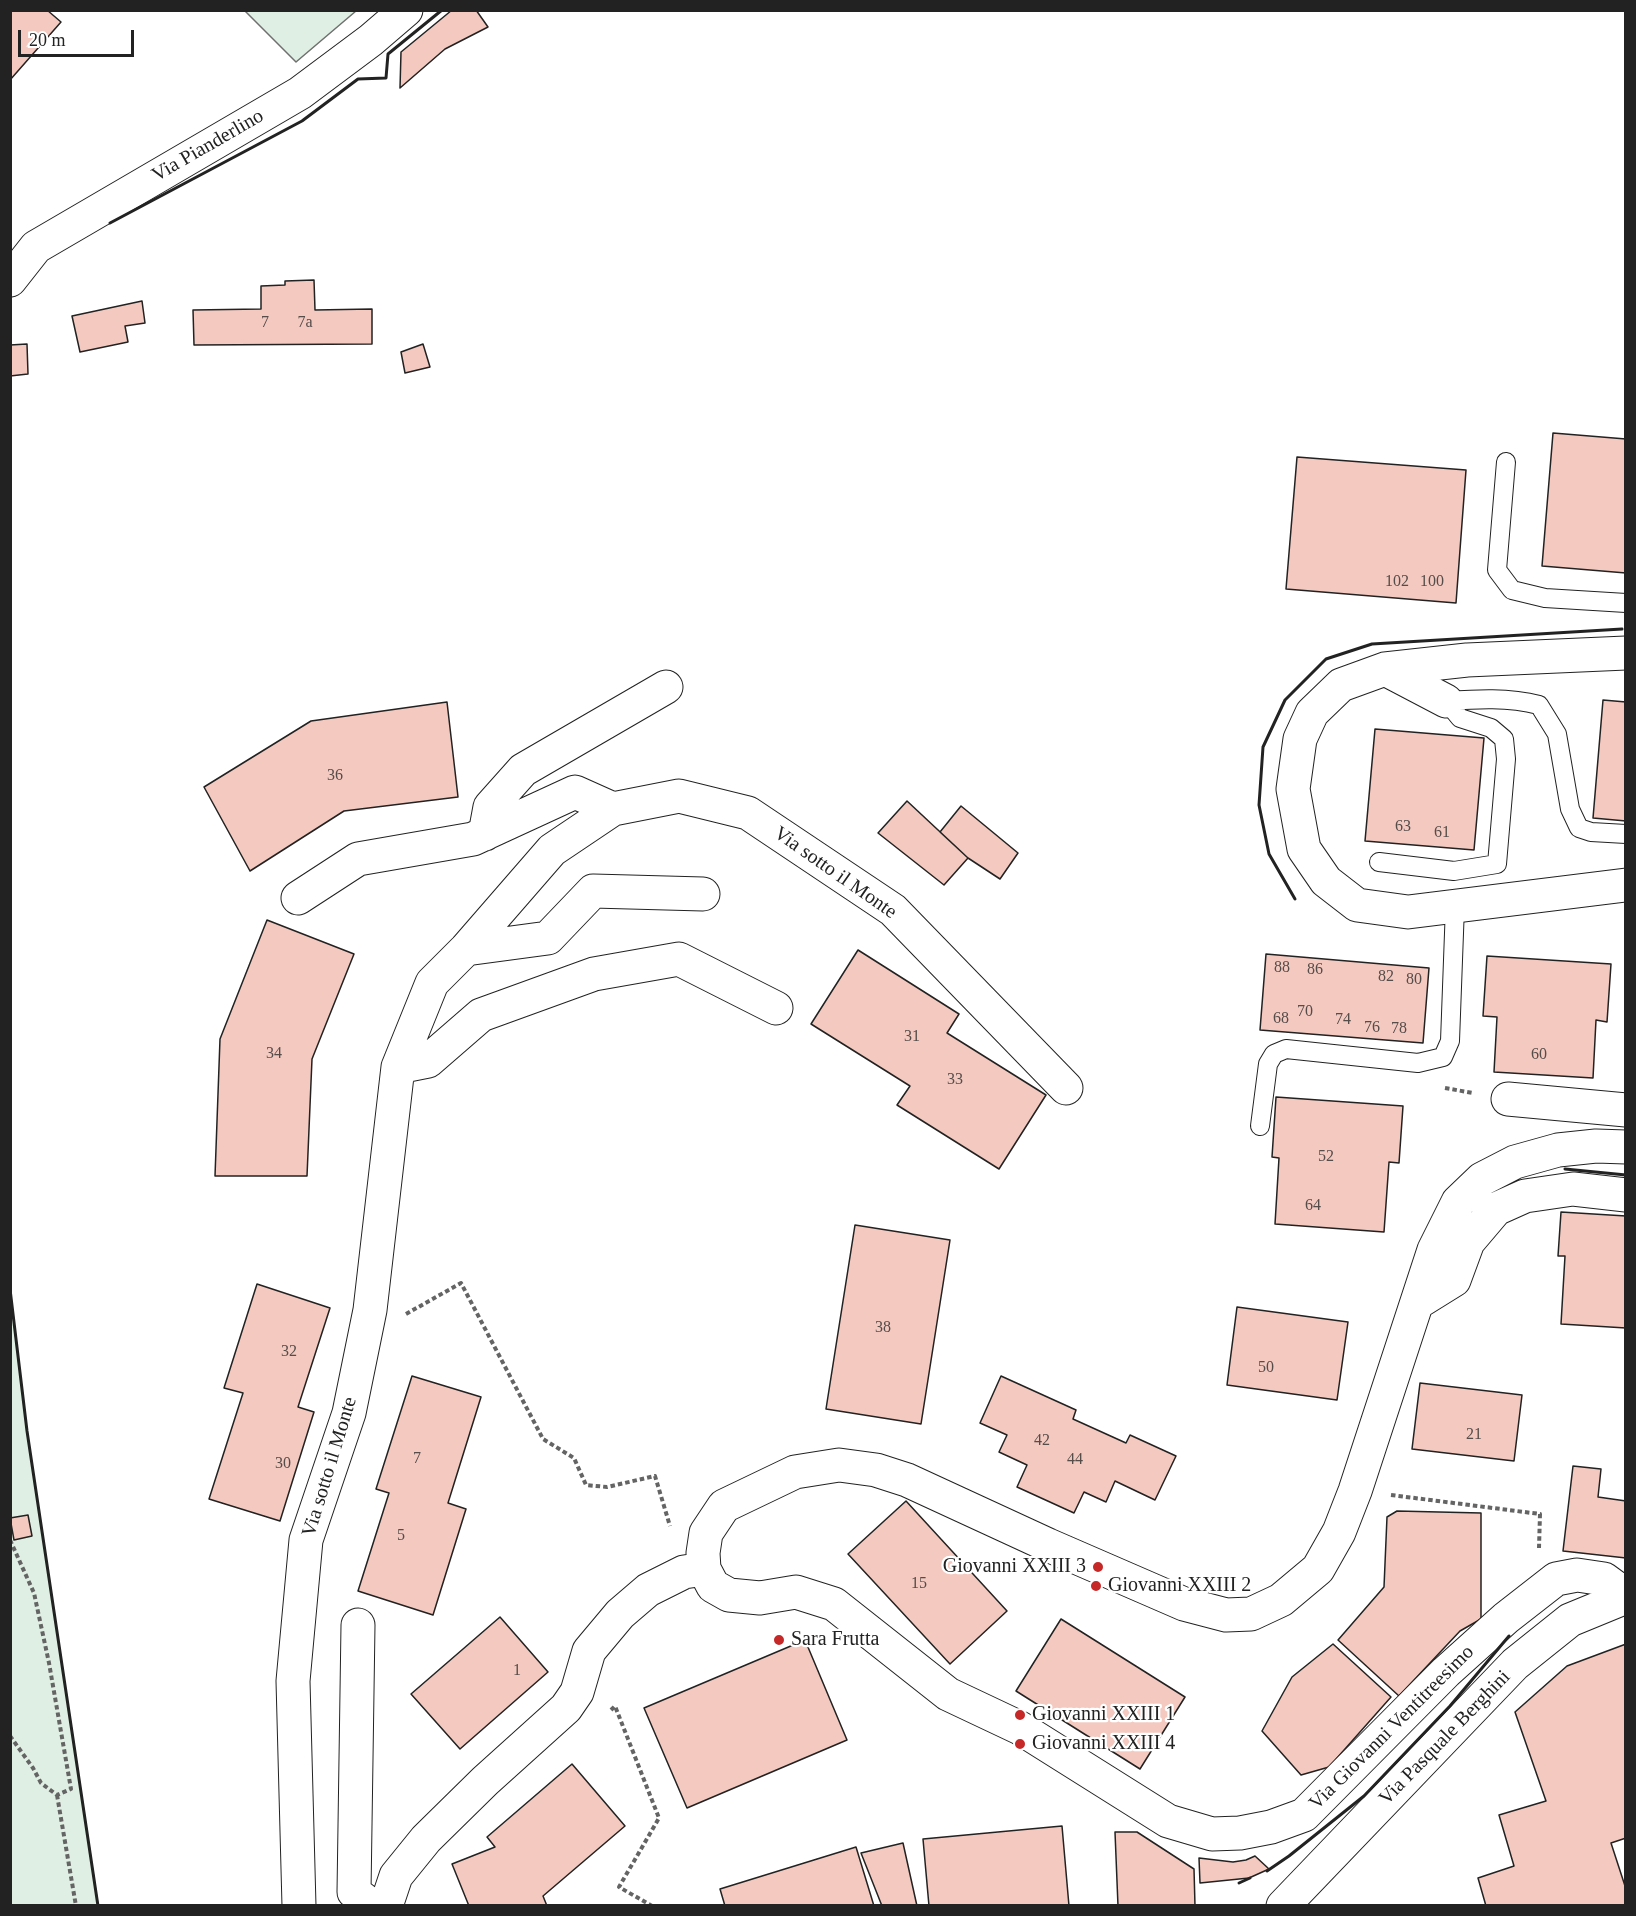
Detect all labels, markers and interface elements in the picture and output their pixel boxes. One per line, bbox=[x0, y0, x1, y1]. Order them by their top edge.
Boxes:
scale bar bbox=[21, 18, 136, 56]
text: 20 m bbox=[29, 30, 66, 50]
street label: Via Pianderlino bbox=[148, 104, 268, 188]
house number: 7 bbox=[261, 313, 269, 333]
house number: 7a bbox=[297, 313, 313, 333]
house number: 102 bbox=[1385, 572, 1409, 592]
house number: 100 bbox=[1420, 572, 1444, 592]
house number: 36 bbox=[327, 766, 343, 786]
house number: 63 bbox=[1395, 817, 1411, 837]
street label: Via sotto il Monte bbox=[769, 822, 901, 924]
house number: 61 bbox=[1434, 823, 1450, 843]
house number: 88 bbox=[1274, 958, 1290, 978]
house number: 86 bbox=[1307, 960, 1323, 980]
house number: 82 bbox=[1378, 967, 1394, 987]
house number: 80 bbox=[1406, 970, 1422, 990]
house number: 70 bbox=[1297, 1002, 1313, 1022]
house number: 68 bbox=[1273, 1009, 1289, 1029]
house number: 74 bbox=[1335, 1010, 1351, 1030]
house number: 76 bbox=[1364, 1018, 1380, 1038]
house number: 78 bbox=[1391, 1019, 1407, 1039]
house number: 31 bbox=[904, 1027, 920, 1047]
house number: 34 bbox=[266, 1044, 282, 1064]
house number: 60 bbox=[1531, 1045, 1547, 1065]
house number: 33 bbox=[947, 1070, 963, 1090]
house number: 52 bbox=[1318, 1147, 1334, 1167]
house number: 64 bbox=[1305, 1196, 1321, 1216]
house number: 38 bbox=[875, 1318, 891, 1338]
house number: 32 bbox=[281, 1342, 297, 1362]
house number: 50 bbox=[1258, 1358, 1274, 1378]
street label: Via sotto il Monte bbox=[297, 1394, 363, 1540]
house number: 21 bbox=[1466, 1425, 1482, 1445]
house number: 42 bbox=[1034, 1431, 1050, 1451]
house number: 7 bbox=[413, 1449, 421, 1469]
house number: 44 bbox=[1067, 1450, 1083, 1470]
house number: 30 bbox=[275, 1454, 291, 1474]
house number: 5 bbox=[397, 1526, 405, 1546]
place label: Giovanni XXIII 3 bbox=[943, 1555, 1086, 1579]
marker: Giovanni XXIII 3 bbox=[1091, 1560, 1105, 1574]
house number: 15 bbox=[911, 1574, 927, 1594]
place label: Giovanni XXIII 2 bbox=[1108, 1574, 1251, 1598]
marker: Giovanni XXIII 2 bbox=[1089, 1579, 1103, 1593]
place label: Sara Frutta bbox=[791, 1628, 879, 1652]
marker: Sara Frutta bbox=[772, 1633, 786, 1647]
street label: Via Giovanni Ventitreesimo bbox=[1305, 1641, 1479, 1815]
house number: 1 bbox=[513, 1661, 521, 1681]
street label: Via Pasquale Berghini bbox=[1374, 1665, 1516, 1811]
place label: Giovanni XXIII 1 bbox=[1032, 1703, 1175, 1727]
marker: Giovanni XXIII 1 bbox=[1013, 1708, 1027, 1722]
place label: Giovanni XXIII 4 bbox=[1032, 1732, 1175, 1756]
marker: Giovanni XXIII 4 bbox=[1013, 1737, 1027, 1751]

